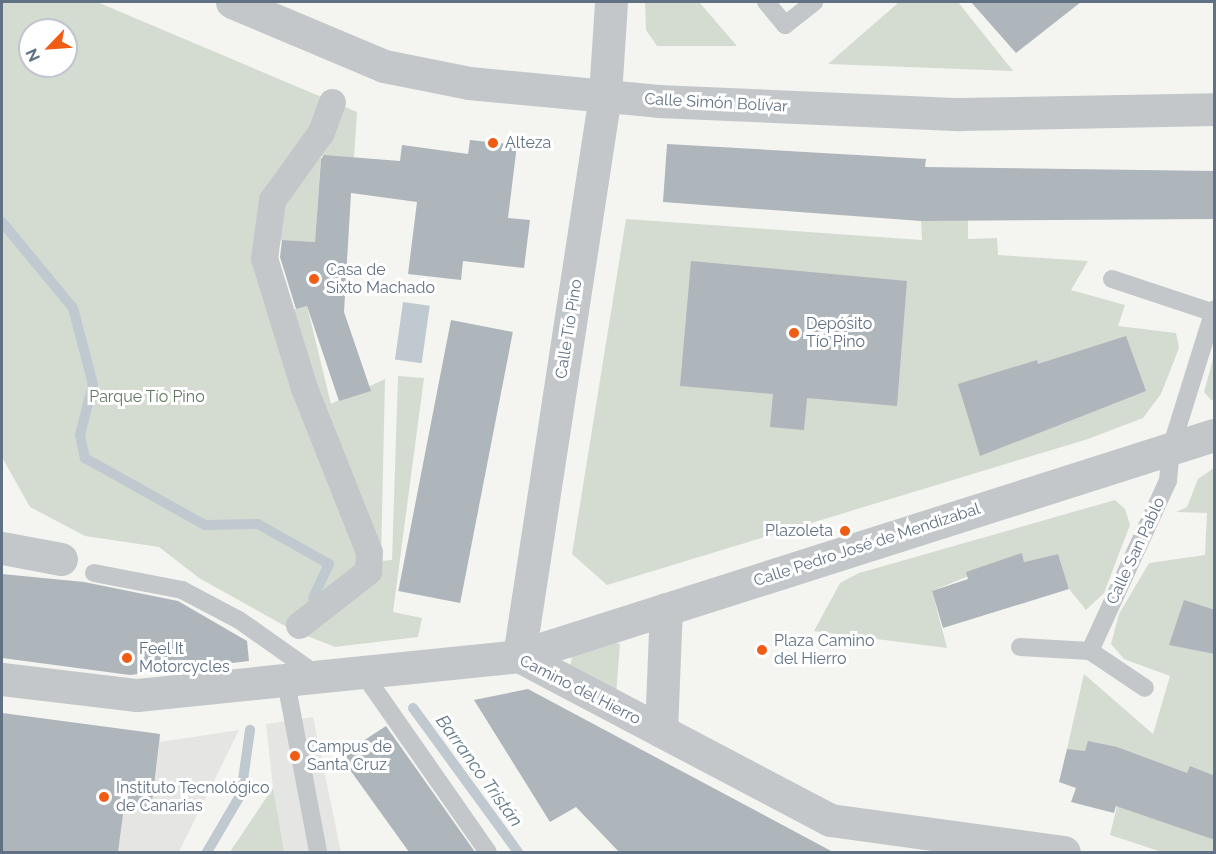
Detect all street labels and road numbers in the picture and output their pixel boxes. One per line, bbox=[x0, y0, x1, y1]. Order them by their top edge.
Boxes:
street label: Calle Simón Bolívar bbox=[644, 90, 788, 116]
street label: Calle Tío Pino bbox=[552, 278, 586, 380]
street label: Calle San Pablo bbox=[1103, 494, 1169, 608]
street label: Calle Pedro José de Mendizabal bbox=[751, 499, 983, 591]
street label: Camino del Hierro bbox=[516, 651, 644, 729]

